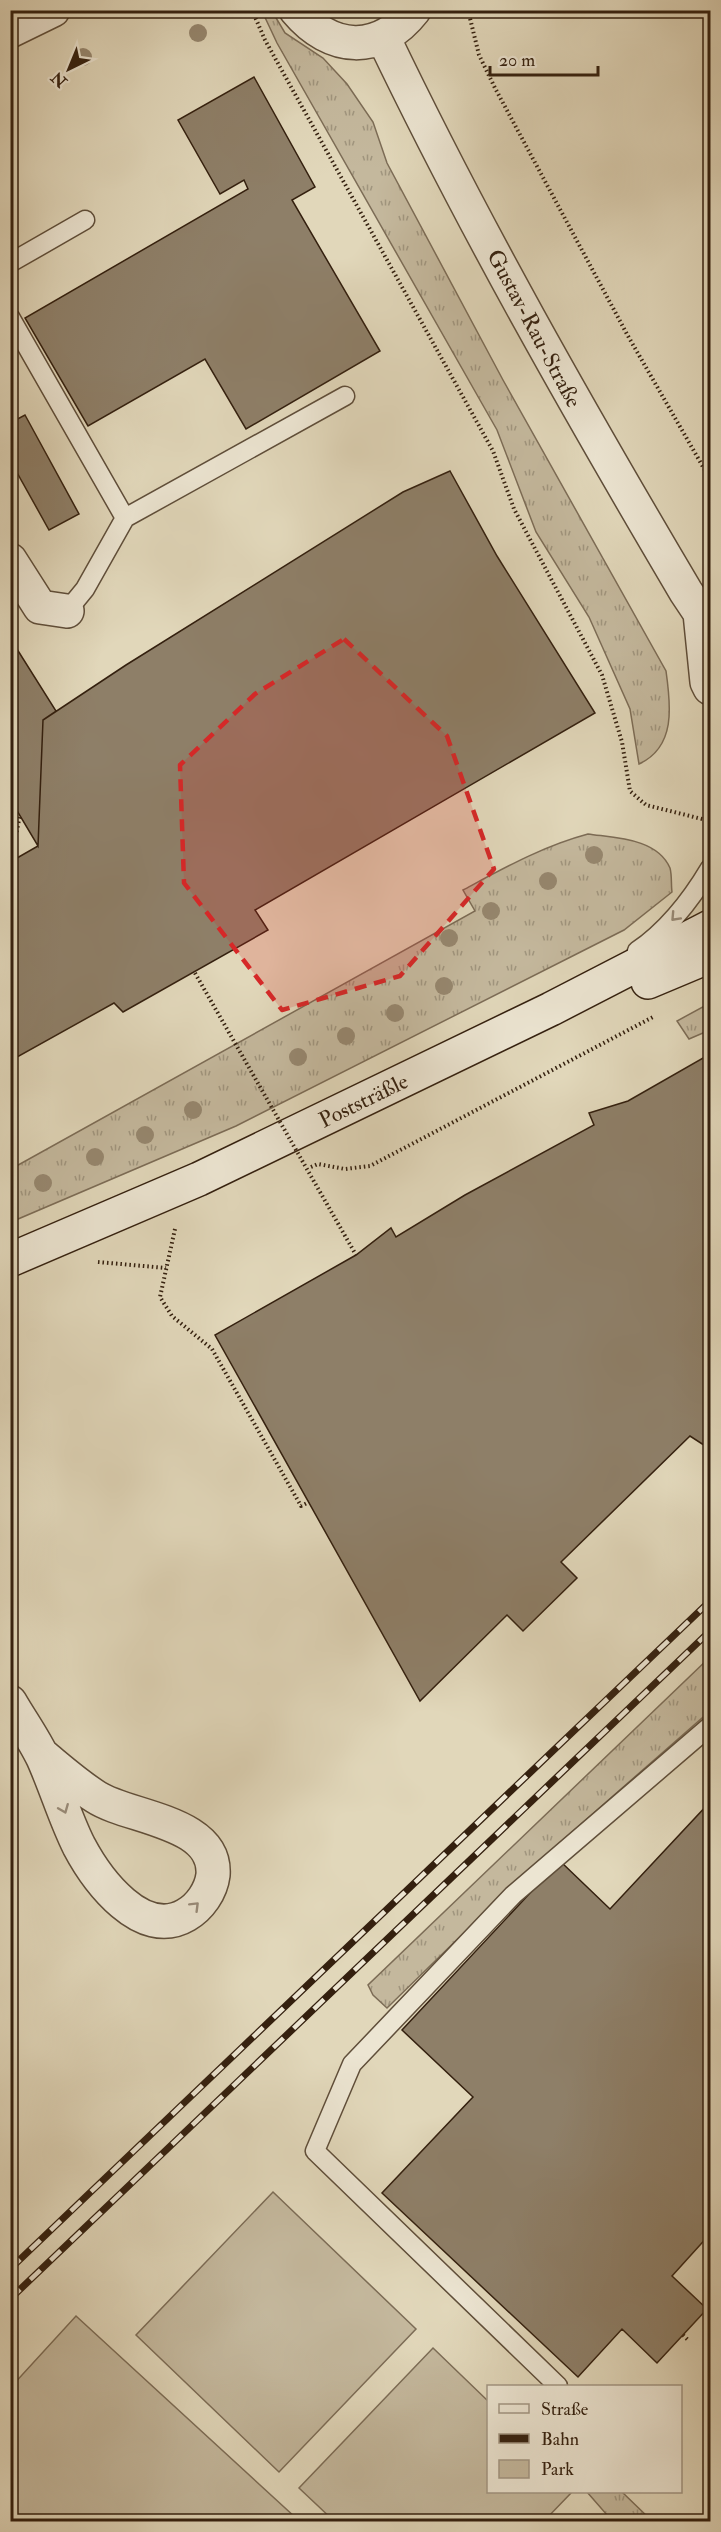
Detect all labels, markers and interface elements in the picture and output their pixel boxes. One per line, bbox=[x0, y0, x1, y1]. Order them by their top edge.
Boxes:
north arrow bbox=[39, 39, 99, 99]
scale bar bbox=[490, 39, 598, 77]
text: 20 m bbox=[499, 49, 535, 72]
text: N bbox=[47, 67, 72, 92]
street label: Gustav-Rau-Straße bbox=[481, 245, 588, 412]
one-way arrow bbox=[671, 910, 682, 920]
street label: Poststräßle bbox=[314, 1067, 413, 1135]
one-way arrow bbox=[57, 1803, 69, 1814]
one-way arrow bbox=[188, 1903, 199, 1914]
legend bbox=[487, 2385, 682, 2493]
text: Straße bbox=[541, 2398, 589, 2421]
text: Bahn bbox=[541, 2428, 579, 2451]
text: Park bbox=[541, 2458, 574, 2481]

